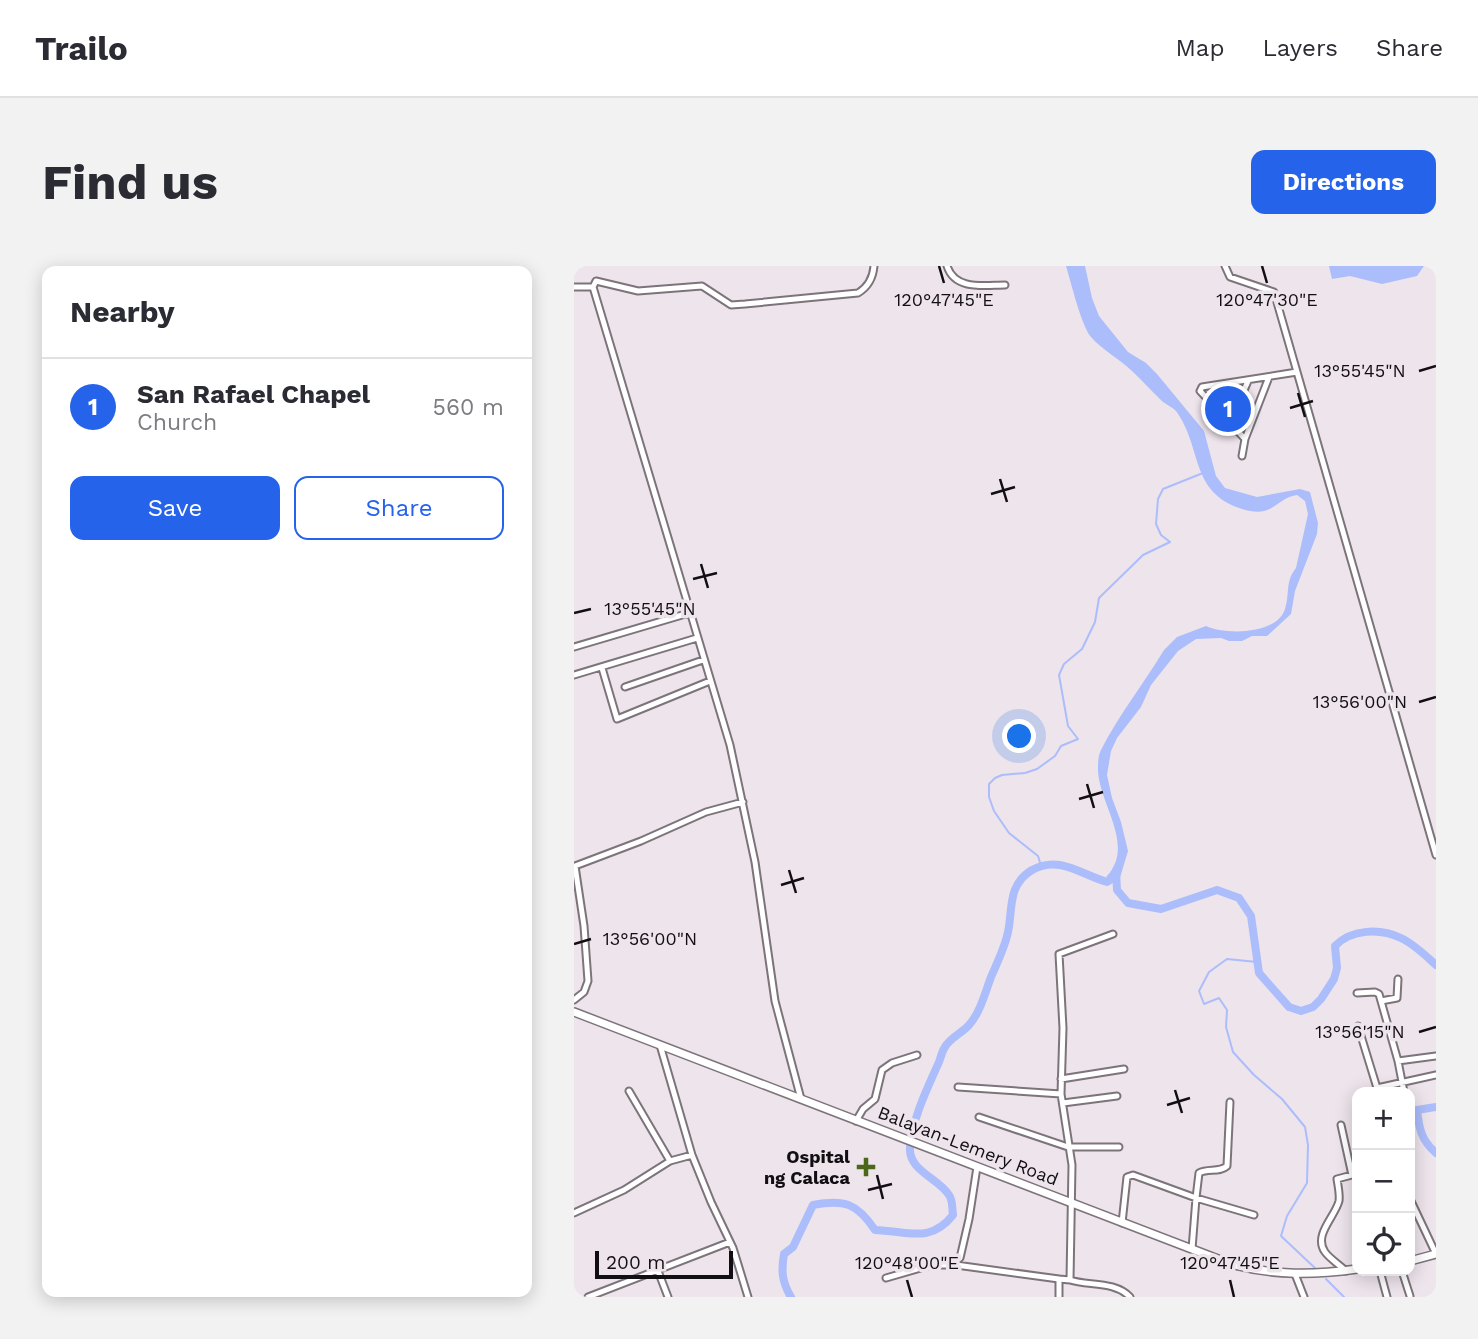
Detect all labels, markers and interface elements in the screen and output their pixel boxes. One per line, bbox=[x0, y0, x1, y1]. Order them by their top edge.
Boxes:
text: Trailo bbox=[35, 29, 128, 68]
text: Map bbox=[1176, 34, 1224, 62]
text: Layers bbox=[1262, 34, 1338, 62]
text: Share bbox=[1376, 34, 1443, 62]
button: Directions bbox=[1251, 150, 1436, 214]
text: Find us bbox=[42, 153, 218, 211]
text: 120°47'45"E bbox=[894, 289, 994, 310]
text: 120°47'30"E bbox=[1216, 289, 1318, 310]
text: Nearby bbox=[70, 294, 175, 329]
text: 13°55'45"N bbox=[1314, 360, 1406, 381]
text: San Rafael Chapel bbox=[137, 379, 370, 409]
pin: 1 bbox=[1205, 383, 1251, 435]
text: 1 bbox=[88, 394, 98, 421]
text: 560 m bbox=[433, 394, 504, 421]
text: Church bbox=[137, 409, 217, 436]
button: Save bbox=[70, 476, 280, 540]
button: Share bbox=[294, 476, 504, 540]
text: 13°55'45"N bbox=[604, 598, 696, 619]
text: 13°56'00"N bbox=[1313, 691, 1407, 712]
your location bbox=[1002, 719, 1036, 753]
text: 13°56'00"N bbox=[603, 928, 697, 949]
text: 13°56'15"N bbox=[1315, 1021, 1405, 1042]
map controls bbox=[1352, 1087, 1415, 1276]
button: + bbox=[1352, 1087, 1415, 1150]
street label: Balayan-Lemery Road bbox=[875, 1101, 1061, 1190]
place label: Ospital ng Calaca bbox=[764, 1146, 851, 1188]
button: − bbox=[1352, 1150, 1415, 1213]
marker: Ospital ng Calaca bbox=[856, 1157, 876, 1177]
button: locate bbox=[1352, 1213, 1415, 1276]
scale bar bbox=[595, 1248, 733, 1280]
text: 200 m bbox=[606, 1251, 665, 1274]
text: 120°48'00"E bbox=[855, 1252, 959, 1273]
text: 120°47'45"E bbox=[1180, 1252, 1280, 1273]

